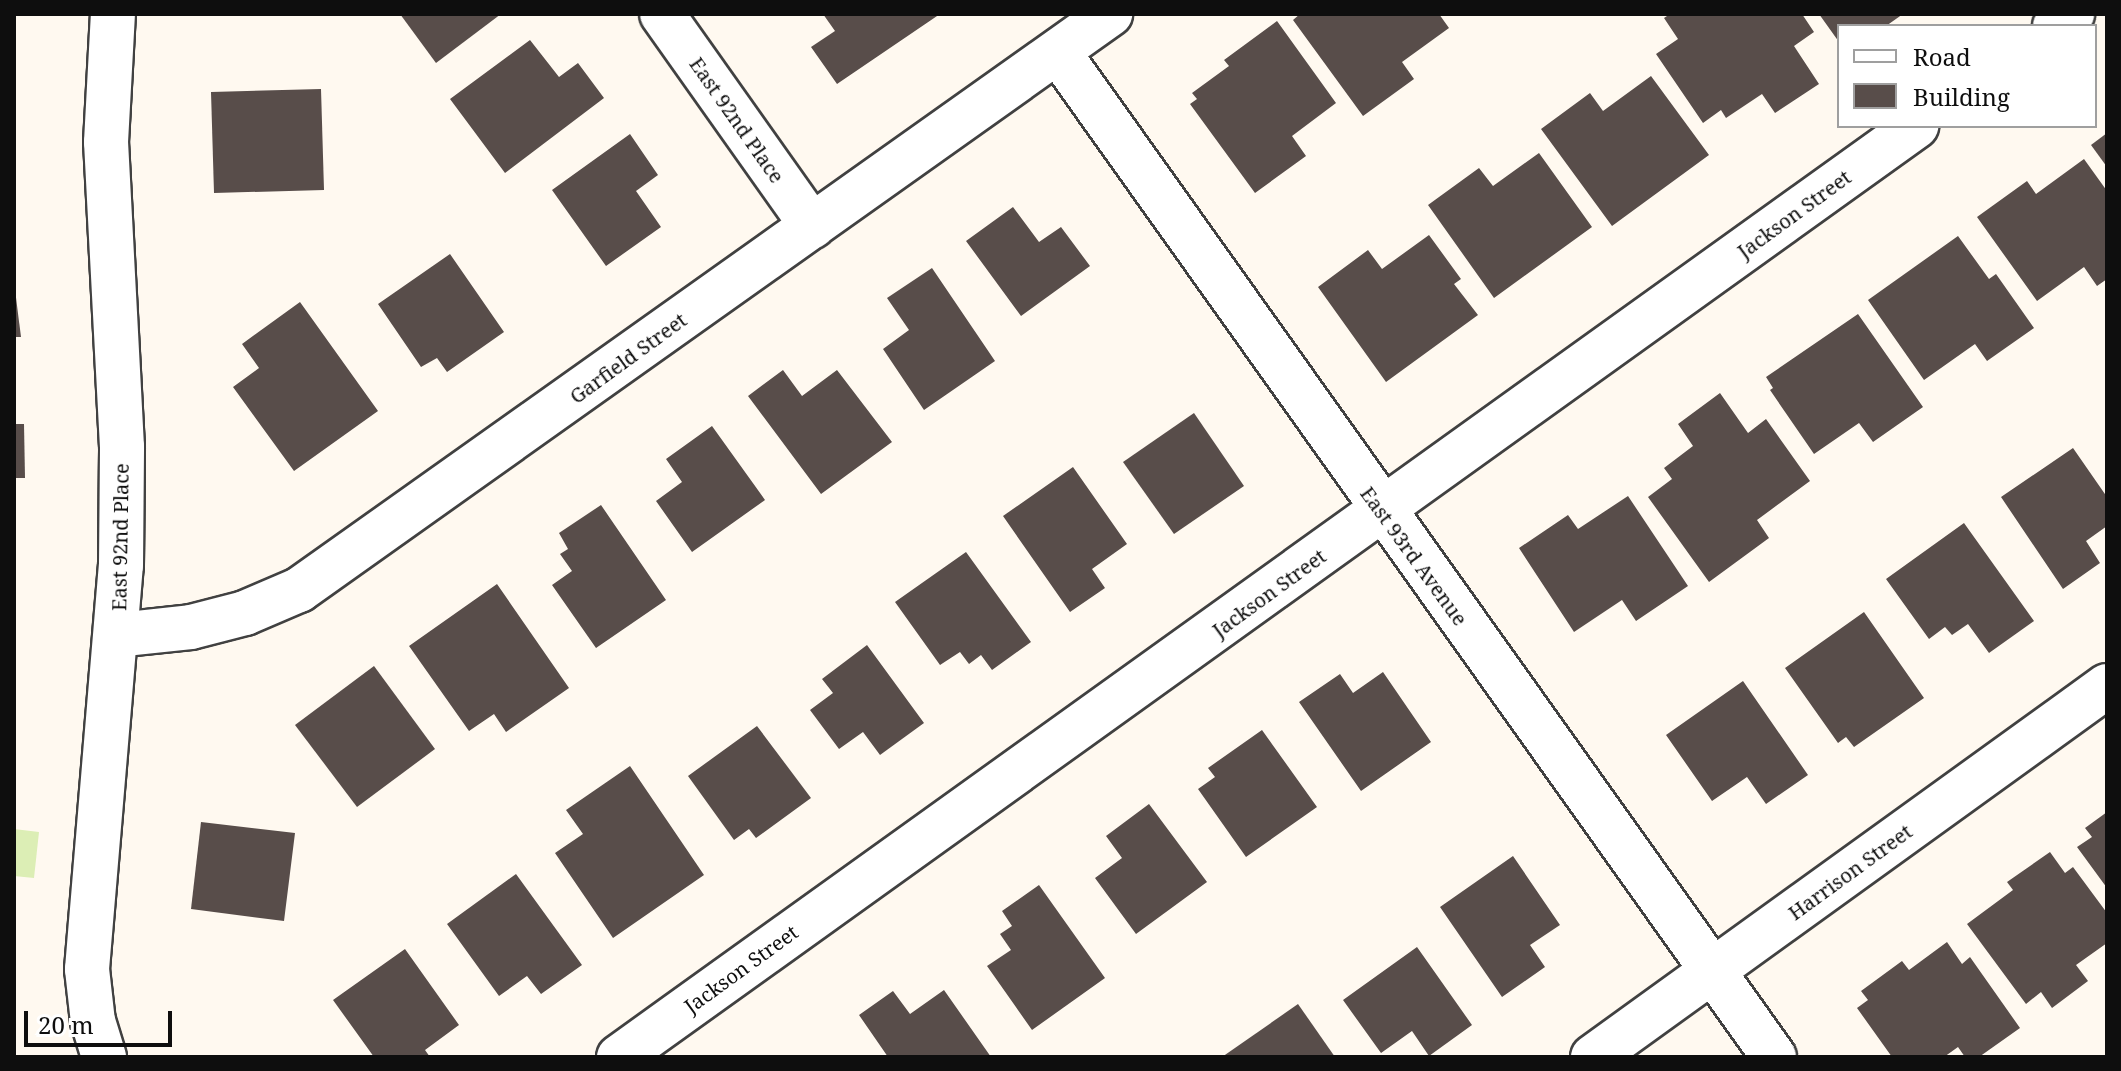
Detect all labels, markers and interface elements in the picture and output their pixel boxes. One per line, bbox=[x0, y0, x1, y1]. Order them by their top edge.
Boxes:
legend bbox=[1837, 24, 2097, 128]
text: Road bbox=[1913, 40, 1971, 73]
street label: East 92nd Place bbox=[685, 53, 789, 187]
text: Building bbox=[1913, 80, 2010, 113]
street label: Jackson Street bbox=[1733, 165, 1855, 263]
street label: Garfield Street bbox=[565, 308, 691, 408]
street label: East 92nd Place bbox=[107, 463, 133, 611]
street label: East 93rd Avenue bbox=[1356, 482, 1472, 630]
street label: Jackson Street bbox=[1208, 544, 1330, 642]
street label: Harrison Street bbox=[1784, 819, 1916, 925]
street label: Jackson Street bbox=[680, 920, 802, 1018]
scale bar bbox=[28, 995, 176, 1045]
text: 20 m bbox=[38, 1008, 94, 1041]

